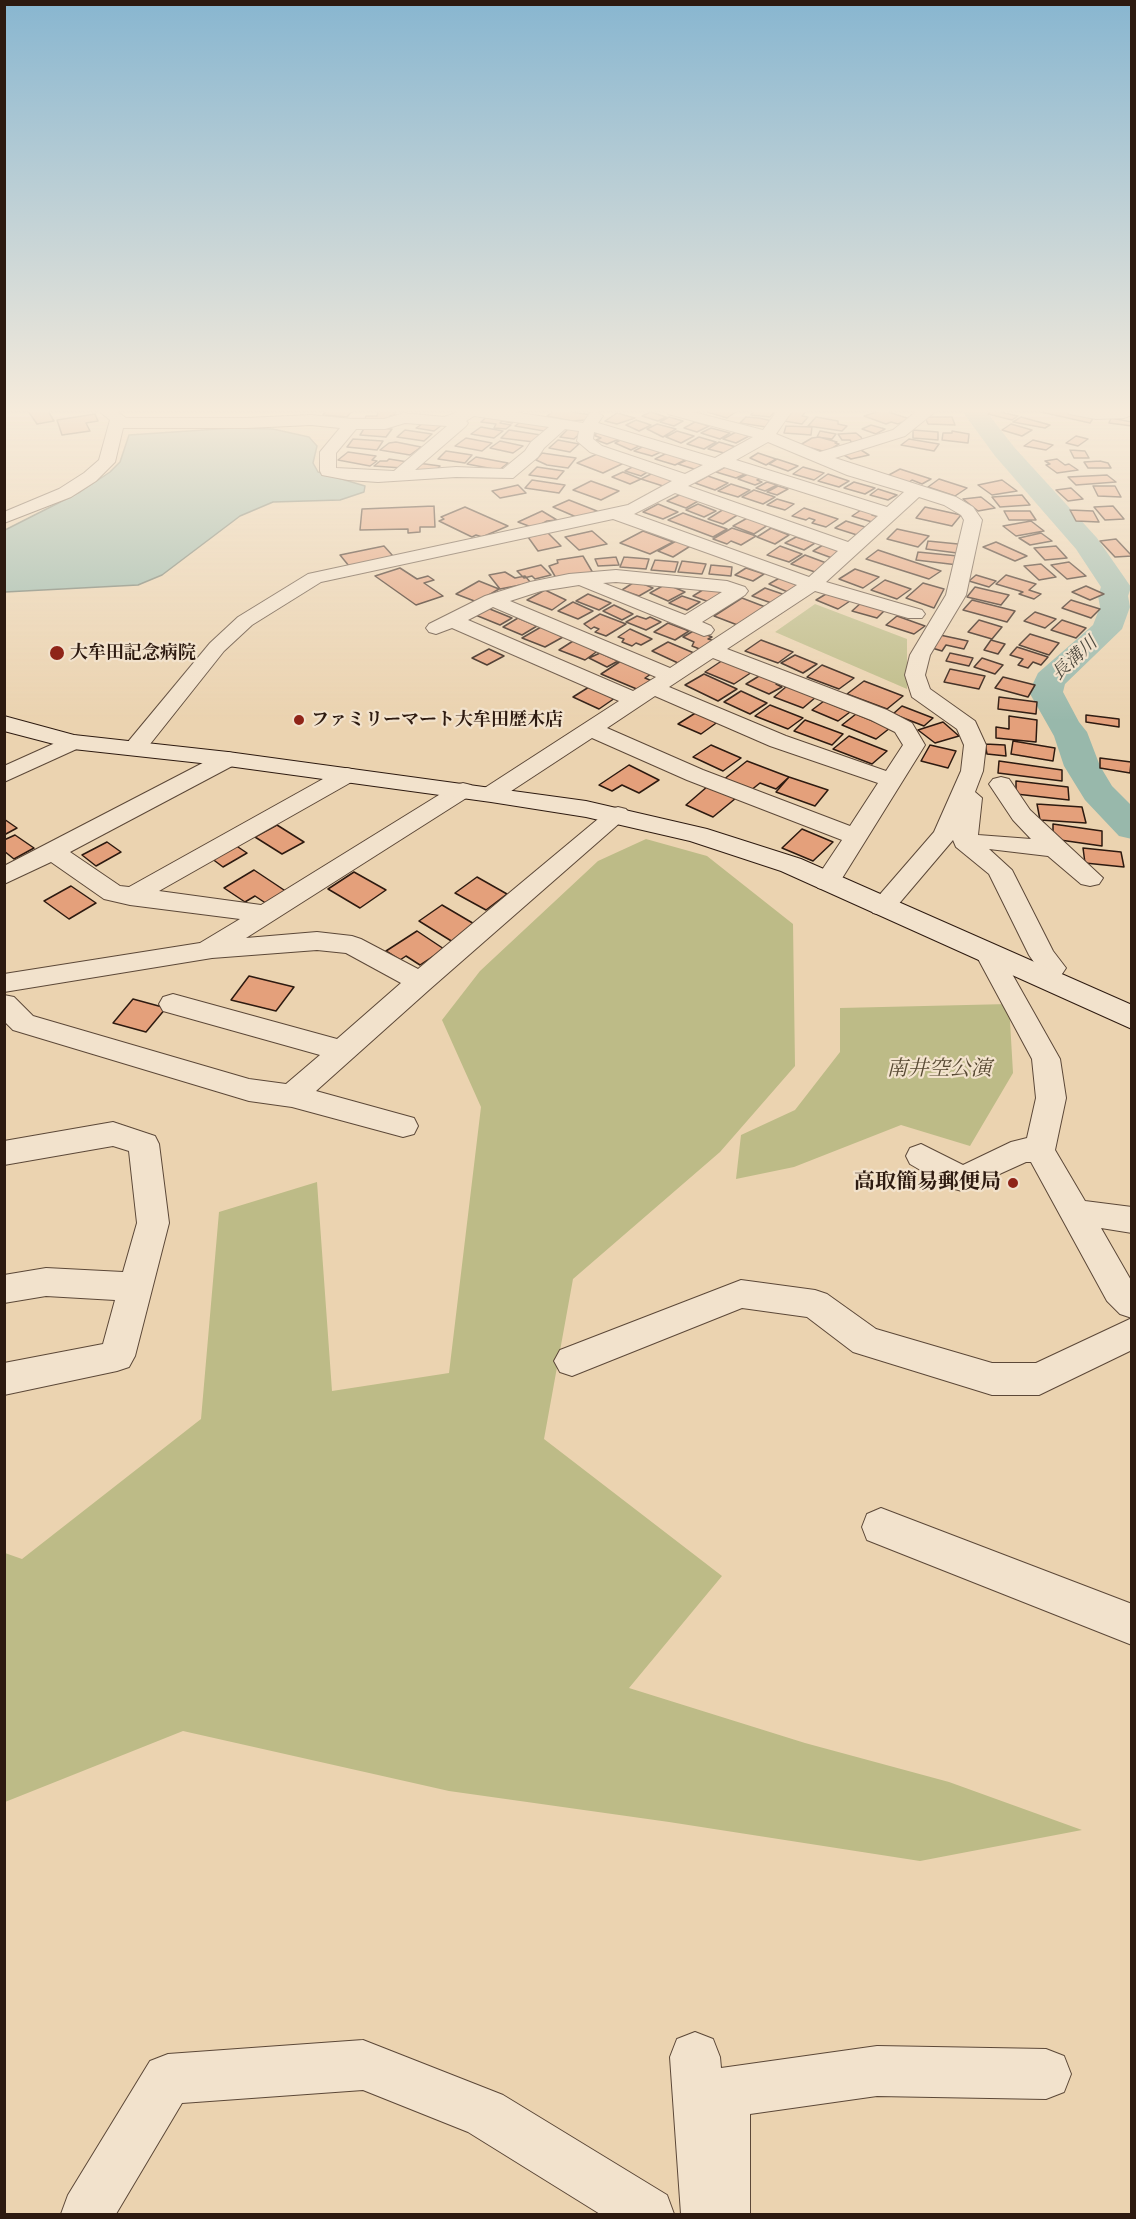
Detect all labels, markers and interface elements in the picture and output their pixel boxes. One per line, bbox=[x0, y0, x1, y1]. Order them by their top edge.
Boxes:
water label: 長溝川 bbox=[1048, 633, 1102, 685]
place label: 大牟田記念病院 bbox=[70, 642, 196, 664]
marker: 大牟田記念病院 bbox=[48, 644, 66, 662]
place label: ファミリーマート大牟田歴木店 bbox=[311, 709, 563, 731]
marker: ファミリーマート大牟田歴木店 bbox=[292, 713, 306, 727]
park label: 南井空公演 bbox=[887, 1057, 991, 1083]
place label: 高取簡易郵便局 bbox=[854, 1170, 1001, 1196]
marker: 高取簡易郵便局 bbox=[1006, 1176, 1020, 1190]

